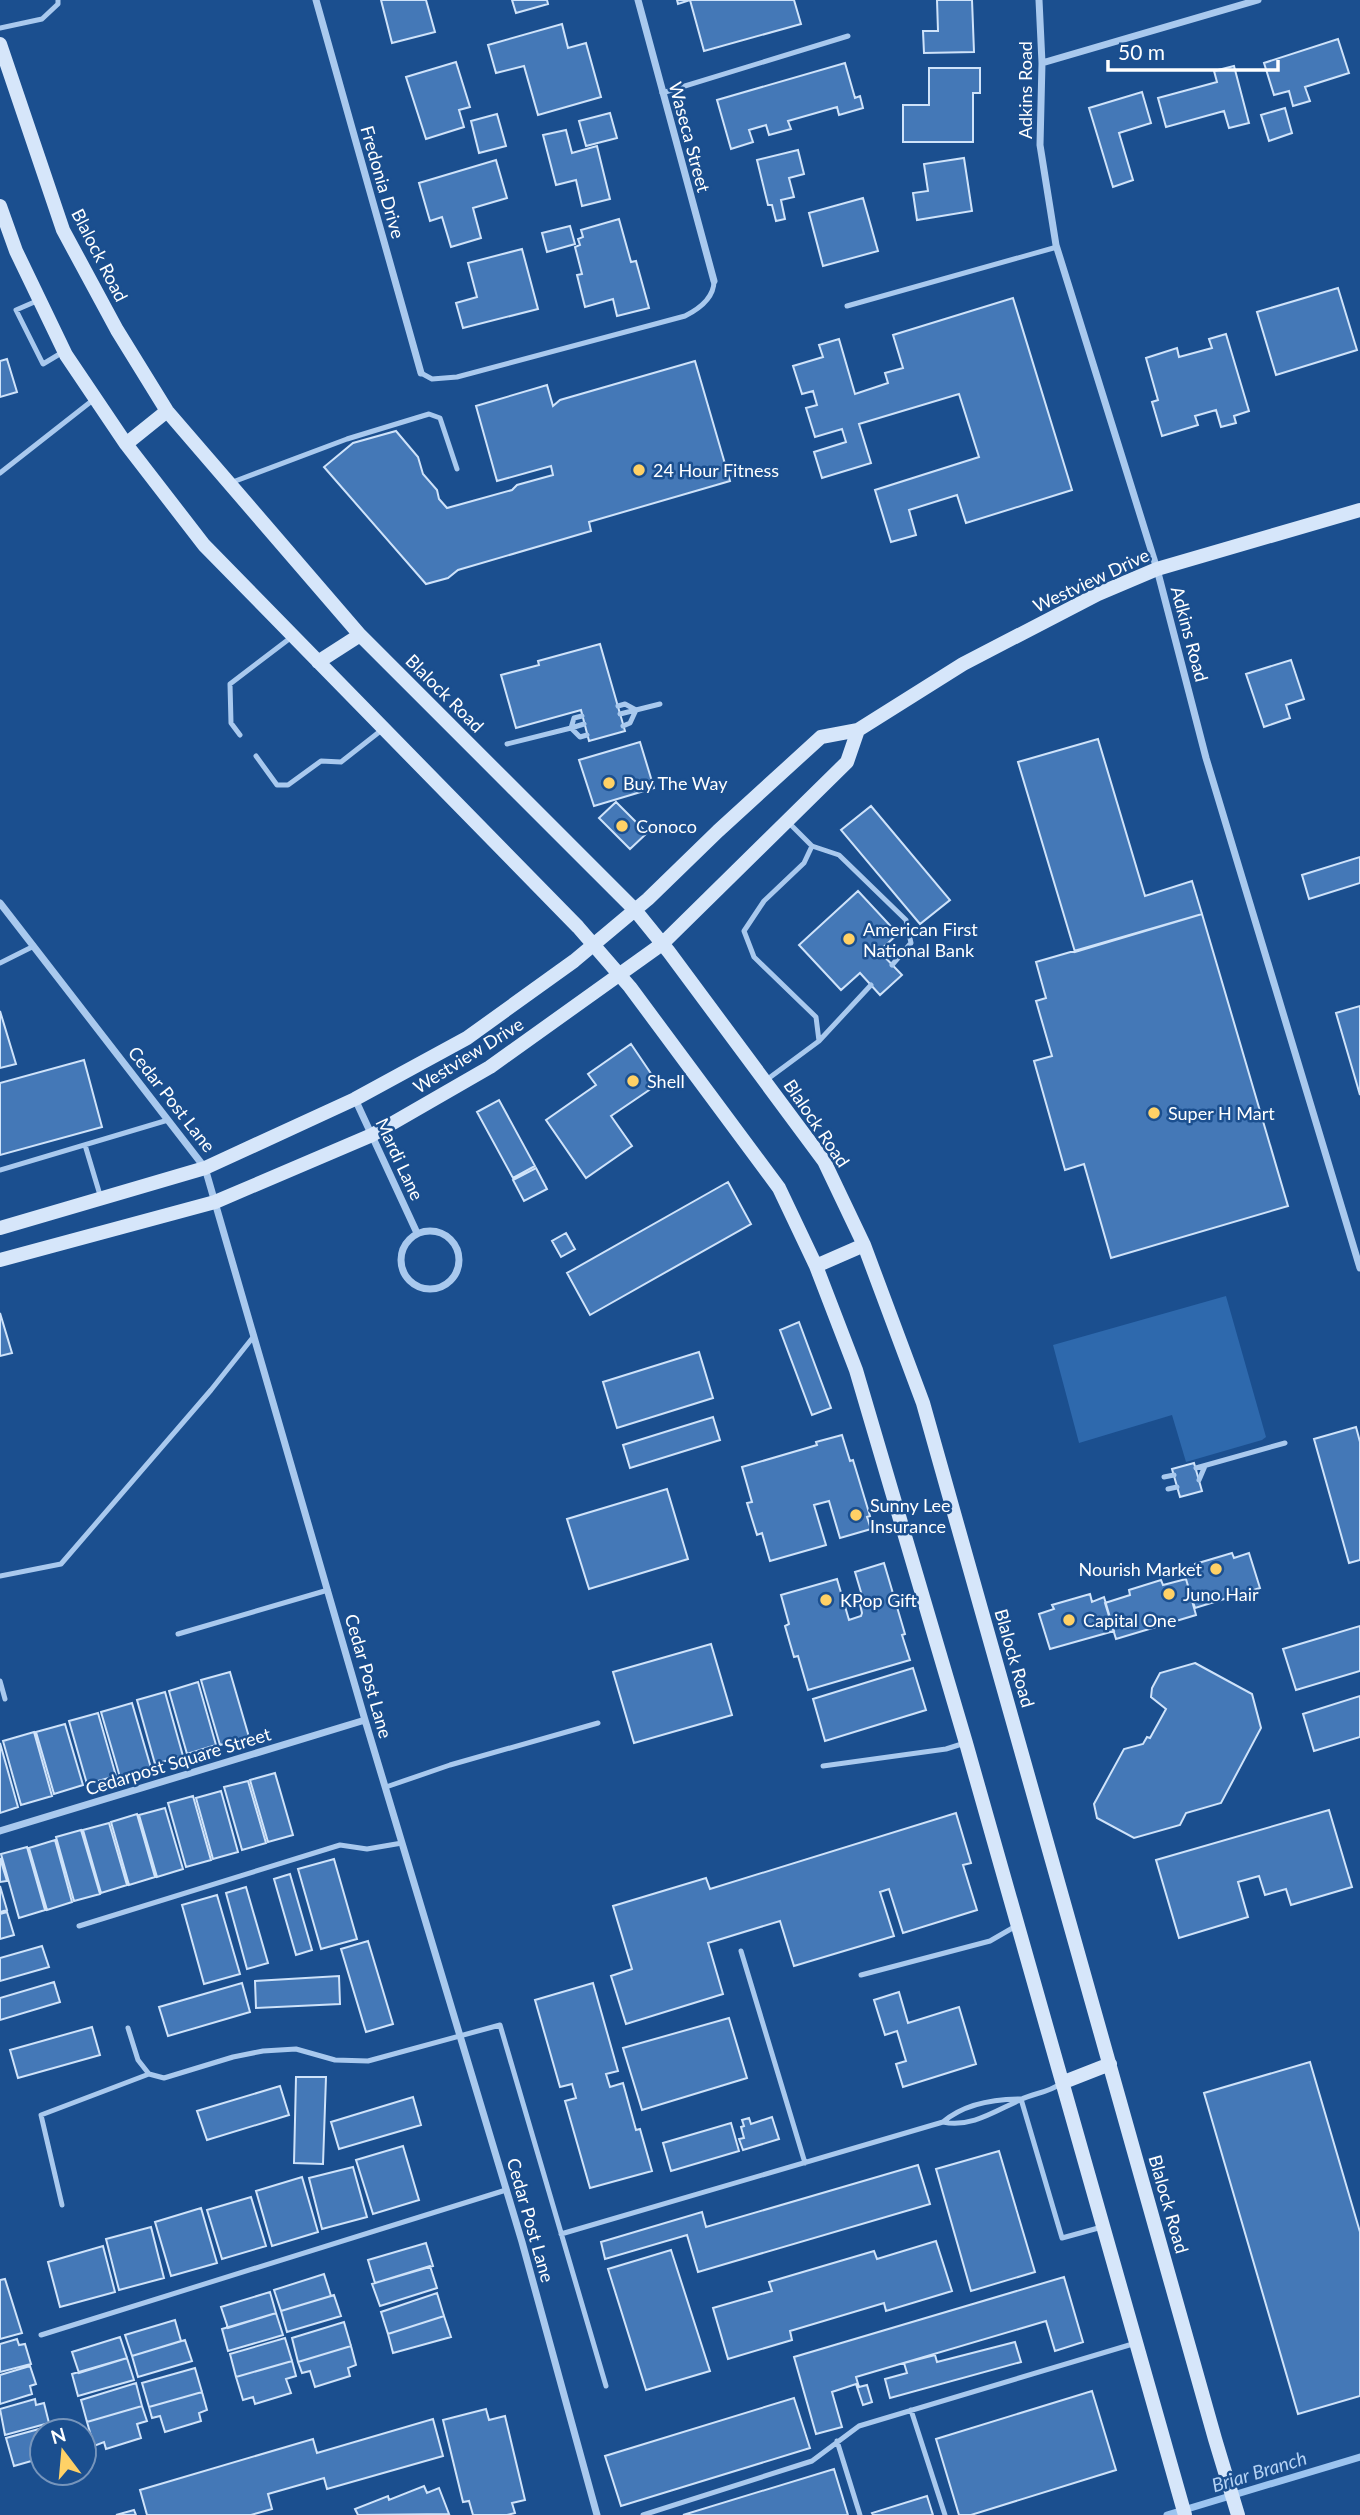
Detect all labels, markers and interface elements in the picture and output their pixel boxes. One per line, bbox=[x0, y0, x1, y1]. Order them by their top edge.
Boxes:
scale bar bbox=[1108, 28, 1278, 72]
text: 50 m bbox=[1118, 39, 1165, 64]
street label: Adkins Road bbox=[1014, 41, 1036, 139]
street label: Waseca Street bbox=[665, 79, 715, 195]
street label: Fredonia Drive bbox=[356, 123, 410, 241]
street label: Blalock Road bbox=[67, 205, 133, 305]
place label: 24 Hour Fitness bbox=[653, 459, 779, 481]
marker: 24 Hour Fitness bbox=[631, 462, 647, 478]
street label: Westview Drive bbox=[1029, 543, 1153, 617]
street label: Adkins Road bbox=[1167, 584, 1213, 684]
street label: Blalock Road bbox=[401, 649, 489, 737]
place label: Buy The Way bbox=[623, 772, 728, 794]
marker: Buy The Way bbox=[601, 775, 617, 791]
place label: Conoco bbox=[636, 815, 697, 837]
marker: Conoco bbox=[614, 818, 630, 834]
place label: American First National Bank bbox=[863, 918, 978, 961]
marker: American First National Bank bbox=[841, 931, 857, 947]
street label: Westview Drive bbox=[409, 1012, 527, 1098]
street label: Cedar Post Lane bbox=[124, 1042, 220, 1156]
place label: Shell bbox=[647, 1070, 685, 1092]
marker: Shell bbox=[625, 1073, 641, 1089]
street label: Blalock Road bbox=[780, 1075, 854, 1171]
place label: Super H Mart bbox=[1168, 1102, 1275, 1124]
marker: Super H Mart bbox=[1146, 1105, 1162, 1121]
street label: Mardi Lane bbox=[371, 1114, 429, 1204]
place label: Sunny Lee Insurance bbox=[870, 1494, 951, 1537]
marker: Sunny Lee Insurance bbox=[848, 1507, 864, 1523]
place label: Nourish Market bbox=[1079, 1558, 1203, 1580]
marker: Nourish Market bbox=[1208, 1561, 1224, 1577]
place label: Juno Hair bbox=[1183, 1583, 1259, 1605]
marker: Juno Hair bbox=[1161, 1586, 1177, 1602]
place label: KPop Gift bbox=[840, 1589, 918, 1611]
marker: KPop Gift bbox=[818, 1592, 834, 1608]
street label: Blalock Road bbox=[990, 1606, 1040, 1710]
place label: Capital One bbox=[1083, 1609, 1176, 1631]
street label: Cedar Post Lane bbox=[341, 1611, 397, 1741]
marker: Capital One bbox=[1061, 1612, 1077, 1628]
street label: Cedarpost Square Street bbox=[83, 1722, 274, 1800]
street label: Blalock Road bbox=[1144, 2152, 1194, 2256]
street label: Cedar Post Lane bbox=[503, 2155, 559, 2285]
north arrow bbox=[28, 2417, 98, 2487]
text: N bbox=[48, 2422, 68, 2448]
water label: Briar Branch bbox=[1209, 2446, 1309, 2496]

